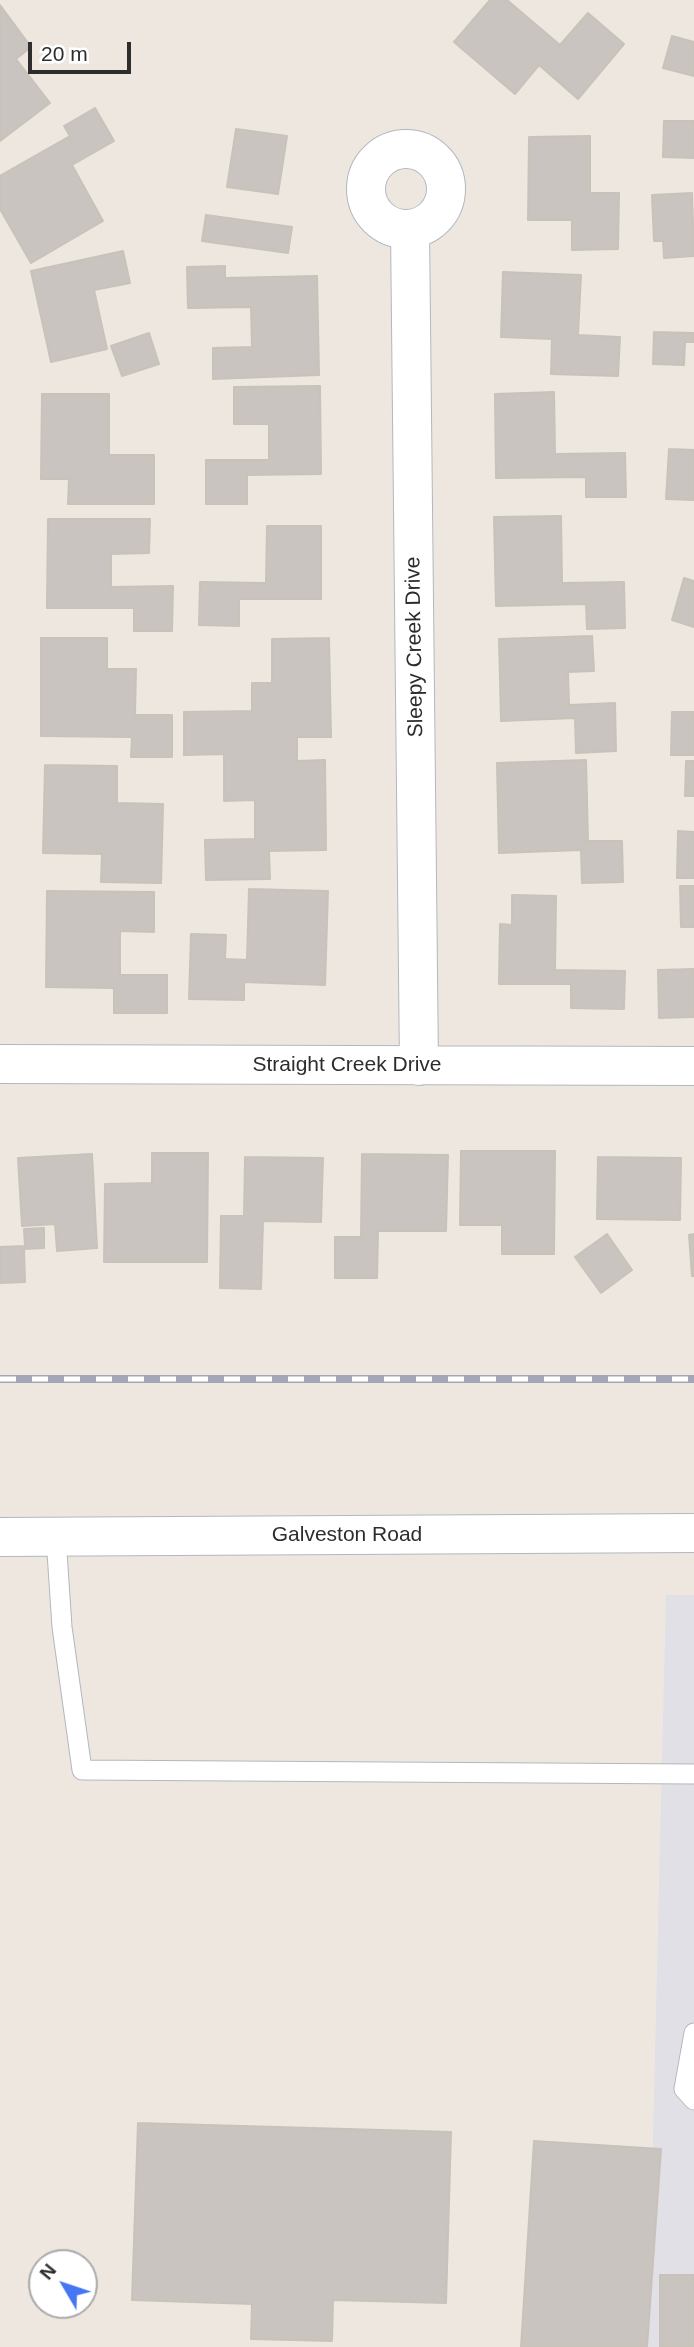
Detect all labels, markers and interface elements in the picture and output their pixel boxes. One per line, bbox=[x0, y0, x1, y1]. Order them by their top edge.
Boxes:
scale bar bbox=[32, 28, 135, 72]
text: 20 m bbox=[41, 42, 88, 65]
street label: Sleepy Creek Drive bbox=[401, 556, 429, 738]
street label: Straight Creek Drive bbox=[252, 1052, 442, 1078]
street label: Galveston Road bbox=[272, 1522, 422, 1548]
north arrow bbox=[28, 2249, 98, 2319]
text: N bbox=[35, 2260, 60, 2284]

